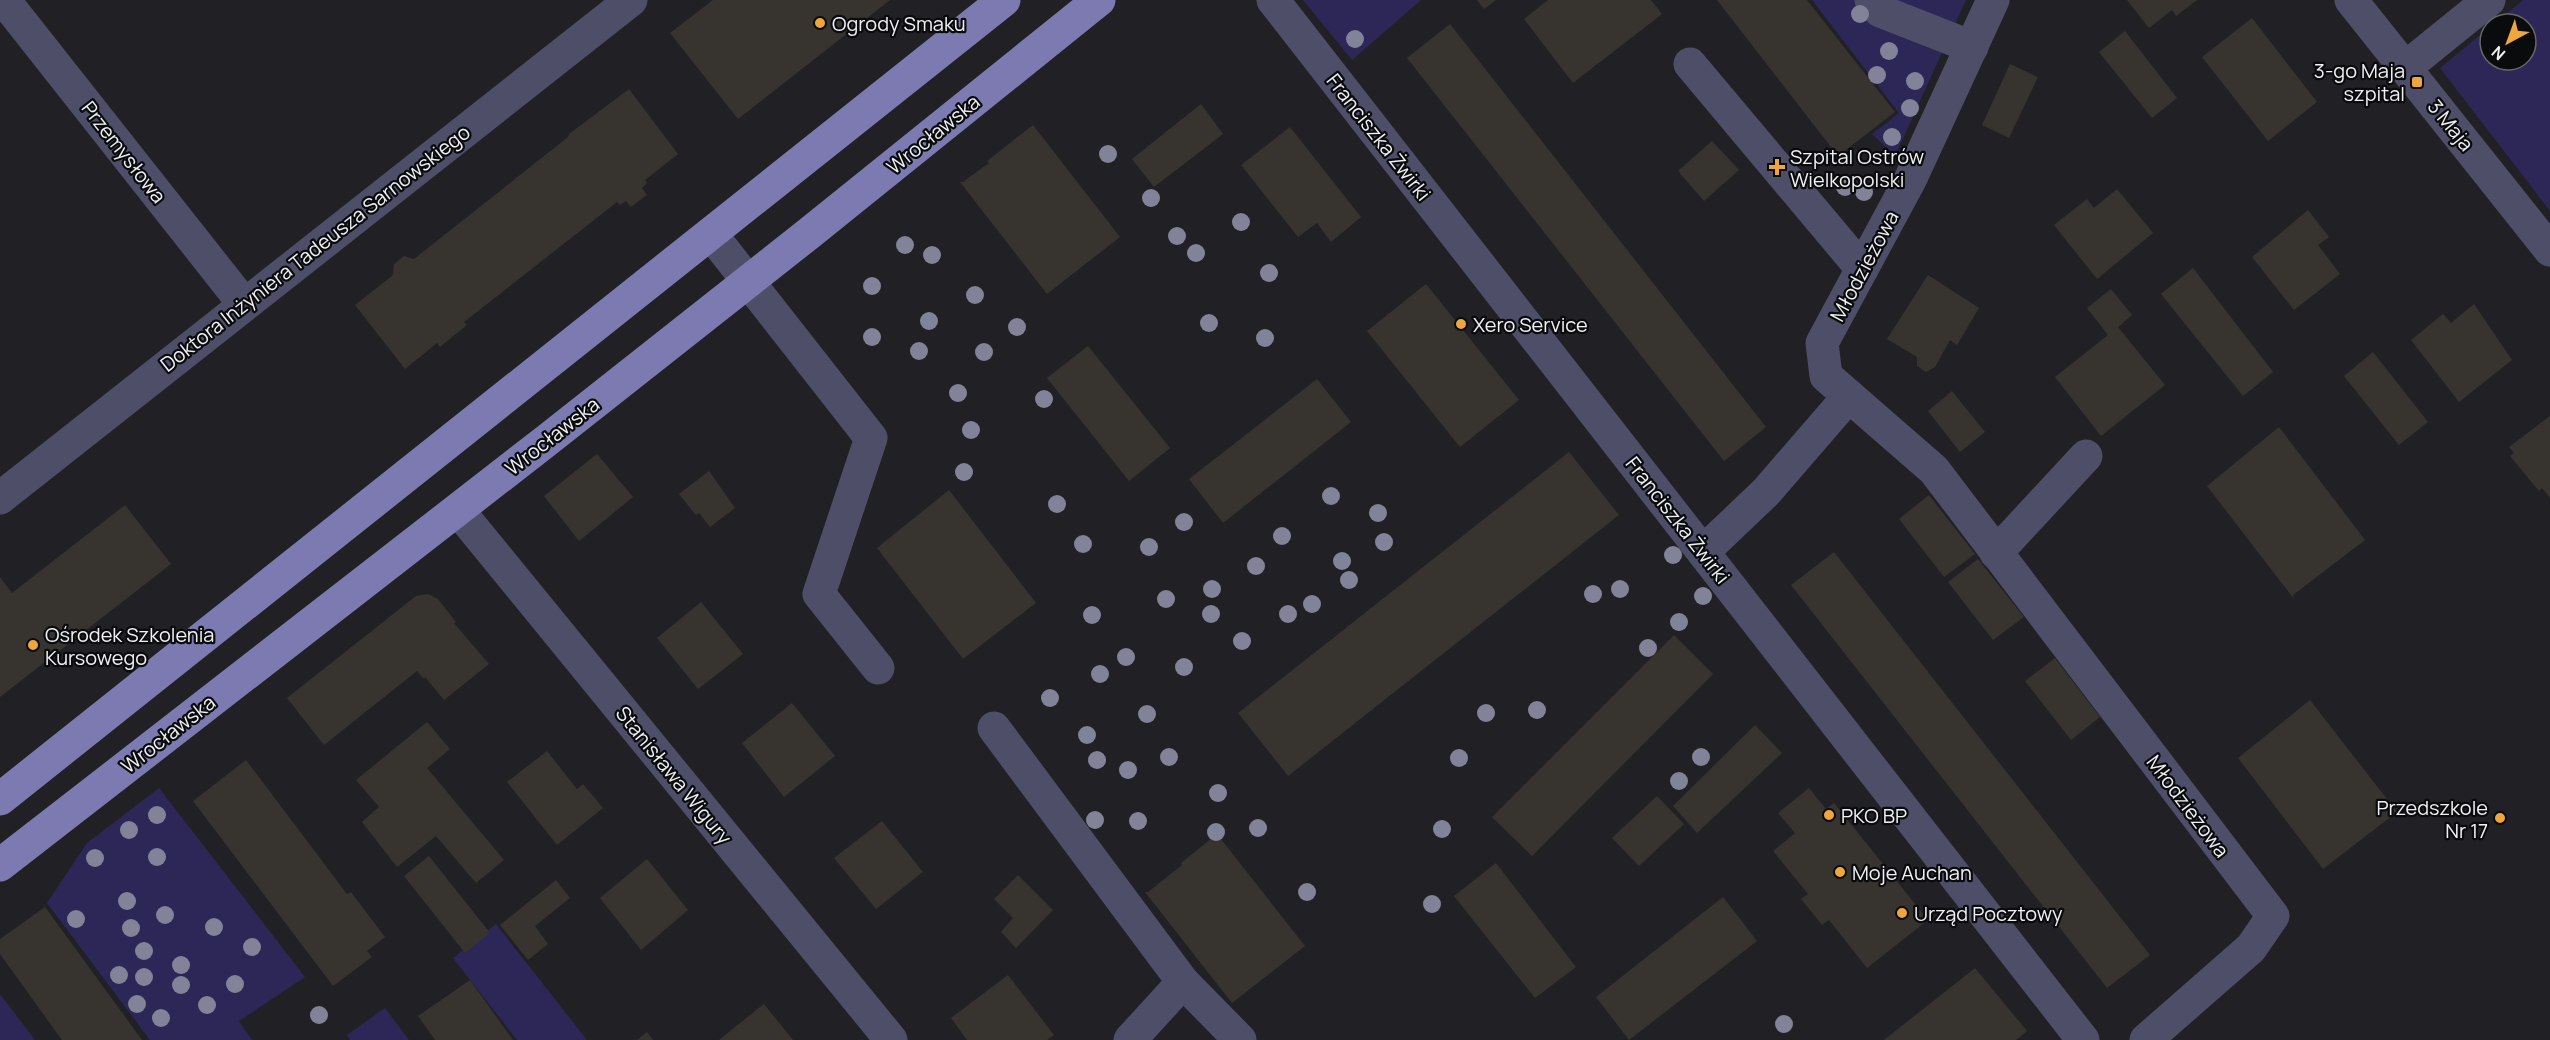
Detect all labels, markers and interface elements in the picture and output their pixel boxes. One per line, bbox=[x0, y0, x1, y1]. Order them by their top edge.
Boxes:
place label: Ogrody Smaku bbox=[832, 10, 966, 37]
north arrow bbox=[2478, 12, 2538, 72]
marker: Ogrody Smaku bbox=[813, 16, 827, 30]
text: N bbox=[2487, 41, 2510, 65]
place label: 3-go Maja szpital bbox=[2314, 57, 2405, 107]
street label: Franciszka Żwirki bbox=[1321, 68, 1437, 206]
marker: 3-go Maja szpital bbox=[2410, 75, 2424, 89]
street label: Wrocławska bbox=[881, 88, 985, 180]
street label: 3 Maja bbox=[2422, 94, 2480, 156]
street label: Przemysłowa bbox=[76, 95, 172, 209]
street label: Doktora Inżyniera Tadeusza Sarnowskiego bbox=[155, 118, 476, 377]
place label: Szpital Ostrów Wielkopolski bbox=[1790, 143, 1924, 193]
marker: Szpital Ostrów Wielkopolski bbox=[1768, 158, 1786, 176]
street label: Młodzieżowa bbox=[1824, 206, 1904, 326]
place label: Xero Service bbox=[1473, 311, 1588, 338]
marker: Xero Service bbox=[1454, 317, 1468, 331]
street label: Wrocławska bbox=[499, 391, 605, 481]
street label: Franciszka Żwirki bbox=[1620, 451, 1736, 589]
place label: Ośrodek Szkolenia Kursowego bbox=[45, 621, 214, 671]
marker: Ośrodek Szkolenia Kursowego bbox=[26, 638, 40, 652]
street label: Wrocławska bbox=[115, 689, 221, 779]
street label: Stanisława Wigury bbox=[610, 700, 738, 850]
street label: Młodzieżowa bbox=[2141, 749, 2235, 863]
place label: Przedszkole Nr 17 bbox=[2376, 794, 2488, 844]
place label: PKO BP bbox=[1841, 802, 1907, 829]
marker: PKO BP bbox=[1822, 808, 1836, 822]
marker: Przedszkole Nr 17 bbox=[2493, 811, 2507, 825]
place label: Moje Auchan bbox=[1852, 859, 1972, 886]
marker: Moje Auchan bbox=[1833, 865, 1847, 879]
place label: Urząd Pocztowy bbox=[1914, 900, 2063, 927]
marker: Urząd Pocztowy bbox=[1895, 906, 1909, 920]

